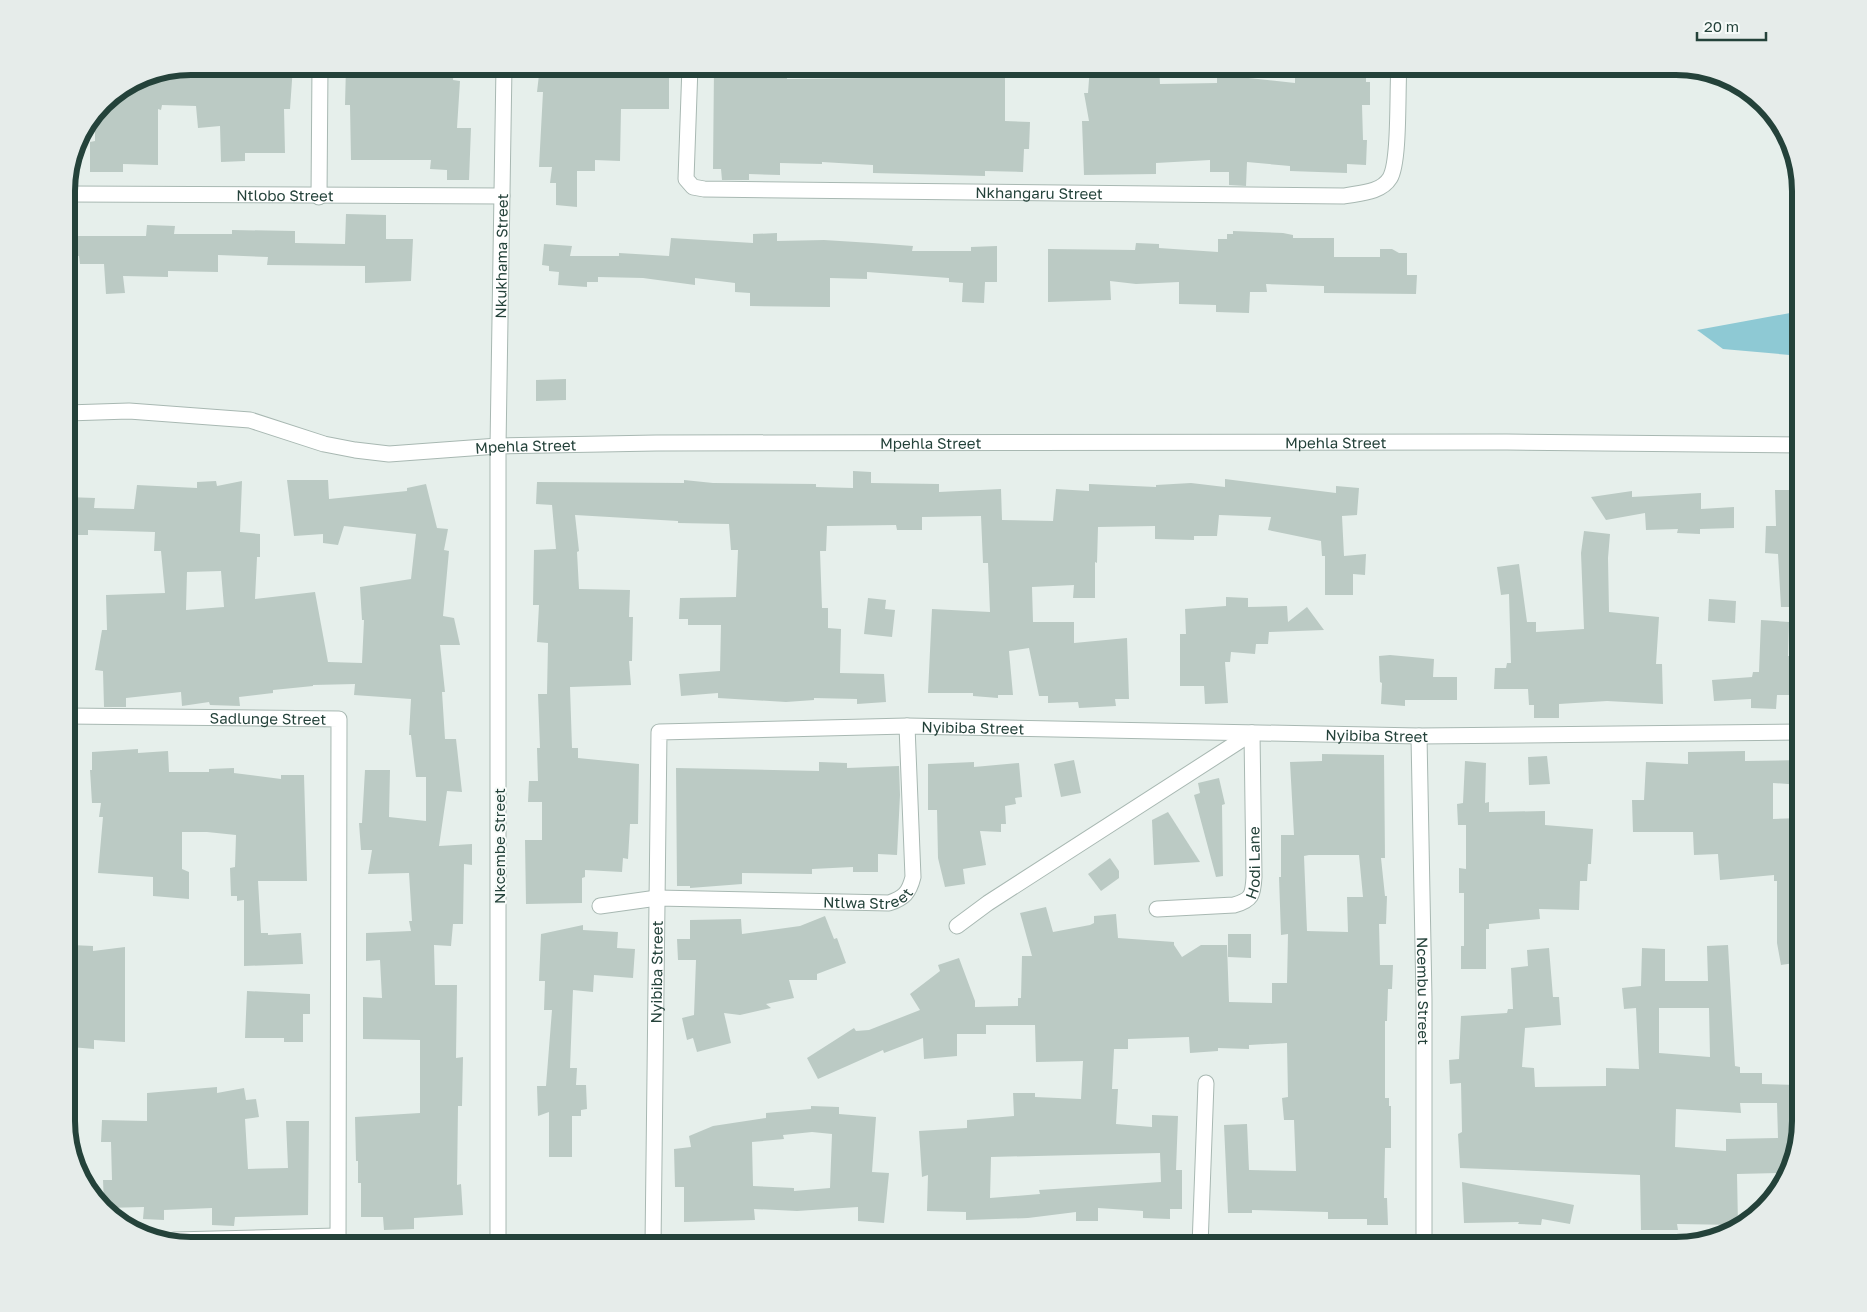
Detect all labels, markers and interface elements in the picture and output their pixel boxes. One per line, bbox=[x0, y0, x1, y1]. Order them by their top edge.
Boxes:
scale bar bbox=[1697, 10, 1766, 42]
text: 20 m bbox=[1704, 17, 1739, 35]
street label: Nkhangaru Street bbox=[975, 183, 1103, 202]
street label: Ntlobo Street bbox=[236, 186, 334, 204]
street label: Nkukhama Street bbox=[491, 193, 511, 319]
street label: Mpehla Street bbox=[1285, 433, 1387, 451]
street label: Mpehla Street bbox=[880, 434, 982, 452]
street label: Mpehla Street bbox=[474, 436, 577, 457]
street label: Sadlunge Street bbox=[210, 709, 326, 728]
street label: Nyibiba Street bbox=[921, 717, 1025, 737]
street label: Nyibiba Street bbox=[1325, 725, 1428, 745]
street label: Nkcembe Street bbox=[490, 788, 508, 904]
street label: Hodi Lane bbox=[1241, 826, 1263, 902]
street label: Ntlwa Street bbox=[823, 884, 916, 912]
street label: Nyibiba Street bbox=[647, 920, 666, 1024]
street label: Ncembu Street bbox=[1414, 937, 1433, 1045]

